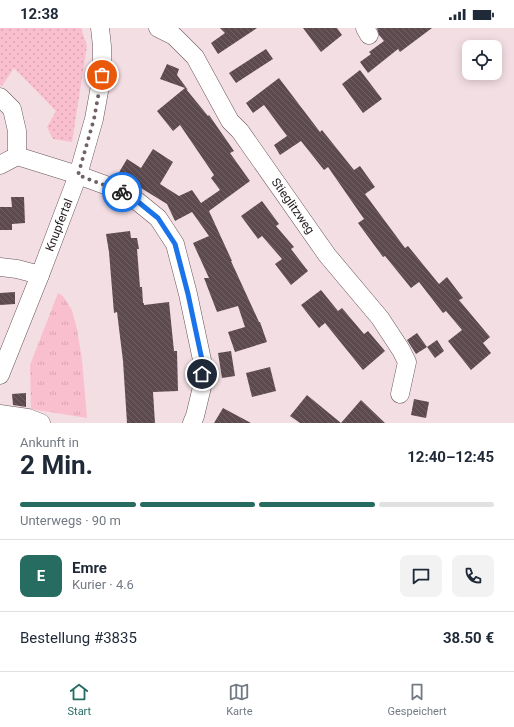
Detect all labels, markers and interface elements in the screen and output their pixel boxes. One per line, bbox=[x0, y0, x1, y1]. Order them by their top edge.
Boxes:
text: 12:38 bbox=[20, 5, 59, 23]
map controls bbox=[462, 40, 502, 80]
button: locate bbox=[462, 40, 502, 80]
pin bbox=[85, 58, 119, 92]
icon: bag bbox=[91, 64, 113, 86]
courier bbox=[102, 172, 142, 212]
street label: Stieglitzweg bbox=[269, 175, 317, 237]
icon: bike bbox=[111, 181, 133, 203]
street label: Knupfertal bbox=[43, 197, 75, 253]
pin bbox=[185, 357, 219, 391]
icon: home bbox=[191, 363, 213, 385]
text: Ankunft in bbox=[20, 435, 79, 450]
text: 12:40–12:45 bbox=[407, 448, 494, 466]
text: 2 Min. bbox=[20, 450, 93, 480]
text: Unterwegs · 90 m bbox=[20, 513, 121, 528]
button: chat bbox=[400, 555, 442, 597]
button: phone bbox=[452, 555, 494, 597]
text: Emre bbox=[72, 559, 107, 577]
text: E bbox=[37, 567, 45, 585]
text: Kurier · 4.6 bbox=[72, 577, 134, 592]
text: Bestellung #3835 bbox=[20, 629, 137, 647]
text: 38.50 € bbox=[443, 629, 494, 647]
tab: Start bbox=[68, 681, 91, 718]
tab: Karte bbox=[226, 681, 253, 718]
tab: Gespeichert bbox=[388, 681, 446, 718]

